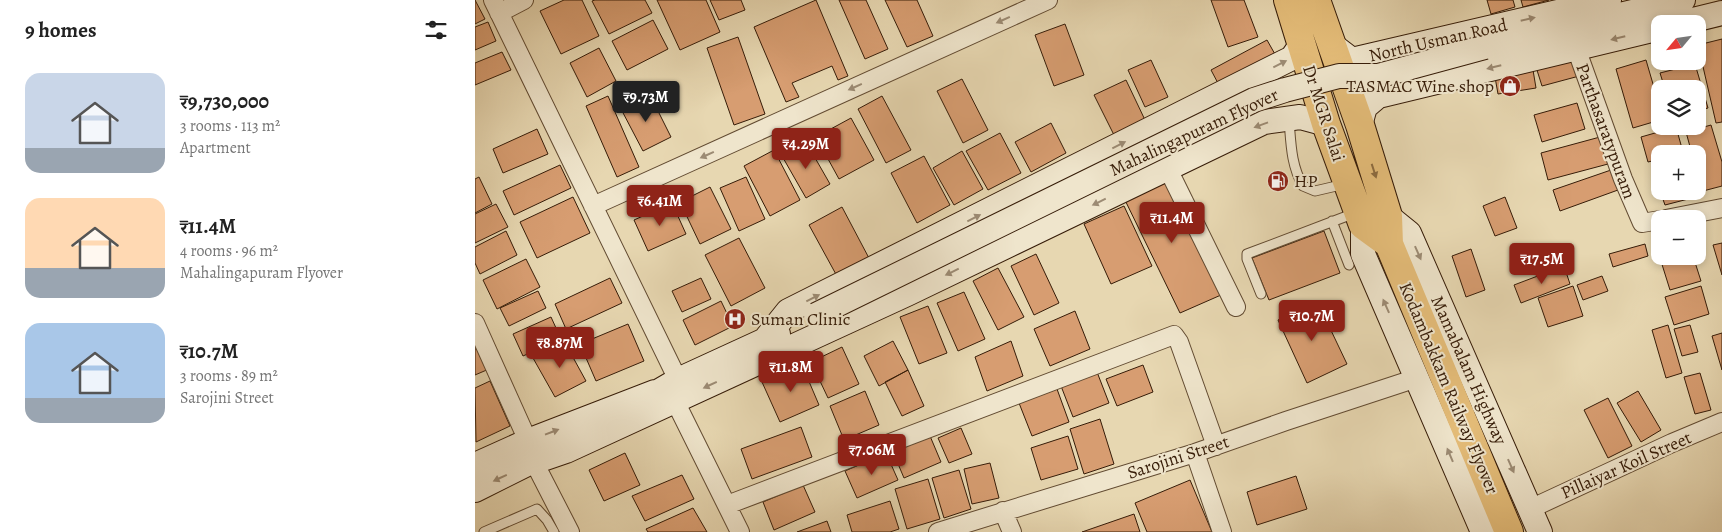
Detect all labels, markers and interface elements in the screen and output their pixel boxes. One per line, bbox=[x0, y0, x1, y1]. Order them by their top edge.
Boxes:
street label: North Usman Road bbox=[1366, 12, 1510, 68]
one-way arrow bbox=[1521, 15, 1536, 23]
north arrow bbox=[1651, 15, 1706, 70]
map controls bbox=[1651, 15, 1706, 265]
text: 9 homes bbox=[25, 16, 96, 44]
icon: filters bbox=[422, 16, 450, 44]
one-way arrow bbox=[996, 17, 1010, 25]
one-way arrow bbox=[1610, 34, 1625, 42]
one-way arrow bbox=[1273, 60, 1287, 68]
street label: Parthasaratypuram bbox=[1570, 60, 1642, 202]
street label: Dr MGR Salai bbox=[1297, 62, 1351, 164]
one-way arrow bbox=[1487, 63, 1502, 71]
place label: TASMAC Wine shop bbox=[1346, 74, 1494, 98]
shop icon: TASMAC Wine shop bbox=[1498, 74, 1522, 98]
pin: ₹9.73M bbox=[605, 80, 687, 123]
button: layers bbox=[1651, 80, 1706, 135]
street label: Mahalingapuram Flyover bbox=[1106, 82, 1282, 182]
one-way arrow bbox=[848, 84, 862, 92]
text: ₹9.73M bbox=[624, 86, 668, 108]
text: ₹9,730,000 bbox=[180, 87, 269, 115]
icon: home bbox=[65, 93, 125, 153]
text: 3 rooms · 113 m² bbox=[180, 115, 280, 137]
one-way arrow bbox=[1253, 121, 1268, 129]
pin: ₹4.29M bbox=[765, 128, 847, 170]
text: ₹4.29M bbox=[783, 133, 829, 155]
text: Apartment bbox=[180, 137, 251, 159]
one-way arrow bbox=[1112, 141, 1126, 149]
button: + bbox=[1651, 145, 1706, 200]
one-way arrow bbox=[700, 151, 714, 159]
one-way arrow bbox=[1371, 163, 1378, 178]
fuel station icon: HP bbox=[1266, 169, 1290, 193]
place label: HP bbox=[1294, 169, 1318, 193]
pin: ₹6.41M bbox=[619, 184, 701, 227]
text: ₹6.41M bbox=[638, 190, 682, 212]
one-way arrow bbox=[1092, 198, 1106, 206]
pin: ₹11.4M bbox=[1131, 202, 1213, 244]
text: ₹11.4M bbox=[1151, 207, 1193, 229]
button: − bbox=[1651, 210, 1706, 265]
text: ₹11.4M bbox=[180, 212, 236, 240]
one-way arrow bbox=[966, 214, 981, 222]
icon: home bbox=[65, 218, 125, 278]
text: 4 rooms · 96 m² bbox=[180, 240, 278, 262]
pin: ₹17.5M bbox=[1501, 242, 1583, 285]
one-way arrow bbox=[1414, 246, 1422, 260]
text: ₹17.5M bbox=[1520, 248, 1564, 270]
text: Mahalingapuram Flyover bbox=[180, 262, 343, 284]
one-way arrow bbox=[945, 268, 959, 276]
street label: Kodambakkam Railway Flyover bbox=[1393, 278, 1505, 498]
street label: Mamabalam Highway bbox=[1425, 292, 1513, 449]
one-way arrow bbox=[806, 294, 820, 302]
one-way arrow bbox=[1381, 299, 1389, 313]
pin: ₹10.7M bbox=[1271, 300, 1353, 342]
text: ₹10.7M bbox=[1290, 305, 1334, 327]
hospital icon: Suman Clinic bbox=[723, 307, 747, 331]
place label: Suman Clinic bbox=[751, 307, 850, 331]
pin: ₹8.87M bbox=[519, 326, 601, 369]
text: ₹8.87M bbox=[537, 332, 583, 354]
text: ₹10.7M bbox=[180, 337, 238, 365]
icon: home bbox=[65, 343, 125, 403]
pin: ₹11.8M bbox=[750, 350, 832, 393]
text: ₹11.8M bbox=[770, 356, 812, 378]
text: 3 rooms · 89 m² bbox=[180, 365, 278, 387]
one-way arrow bbox=[703, 381, 717, 389]
text: Sarojini Street bbox=[180, 387, 274, 409]
street label: Pillaiyar Koil Street bbox=[1557, 425, 1695, 505]
one-way arrow bbox=[544, 427, 559, 435]
street label: Sarojini Street bbox=[1124, 429, 1232, 485]
pin: ₹7.06M bbox=[831, 434, 913, 476]
text: ₹7.06M bbox=[849, 439, 895, 461]
one-way arrow bbox=[1445, 448, 1453, 462]
one-way arrow bbox=[1507, 459, 1515, 473]
one-way arrow bbox=[493, 474, 507, 482]

